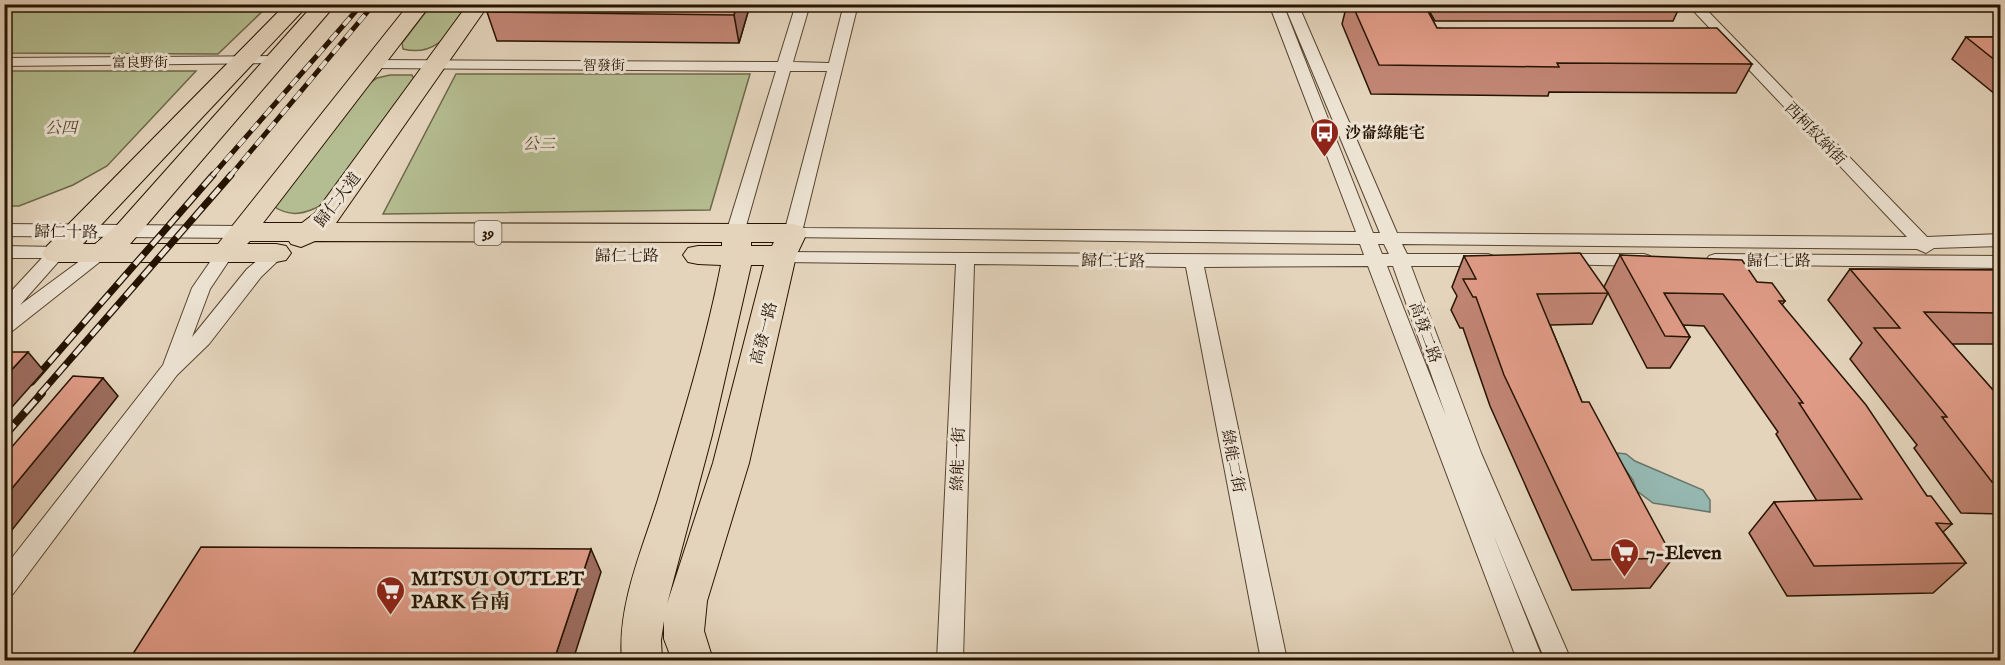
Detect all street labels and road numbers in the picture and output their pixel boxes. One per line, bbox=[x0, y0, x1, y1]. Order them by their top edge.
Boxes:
street label: 富良野街 bbox=[112, 54, 168, 72]
street label: 智發街 bbox=[583, 57, 625, 75]
street label: 西柯紋納街 bbox=[1780, 99, 1850, 170]
street label: 歸仁大道 bbox=[311, 169, 366, 232]
road number: 39 bbox=[474, 221, 502, 245]
street label: 歸仁十路 bbox=[34, 222, 98, 244]
street label: 歸仁七路 bbox=[595, 247, 659, 267]
street label: 歸仁七路 bbox=[1081, 251, 1145, 273]
street label: 歸仁七路 bbox=[1747, 252, 1811, 272]
street label: 高發二路 bbox=[1404, 299, 1444, 366]
street label: 高發一路 bbox=[747, 300, 782, 367]
street label: 綠能一街 bbox=[948, 427, 970, 491]
street label: 綠能二街 bbox=[1216, 428, 1248, 495]

